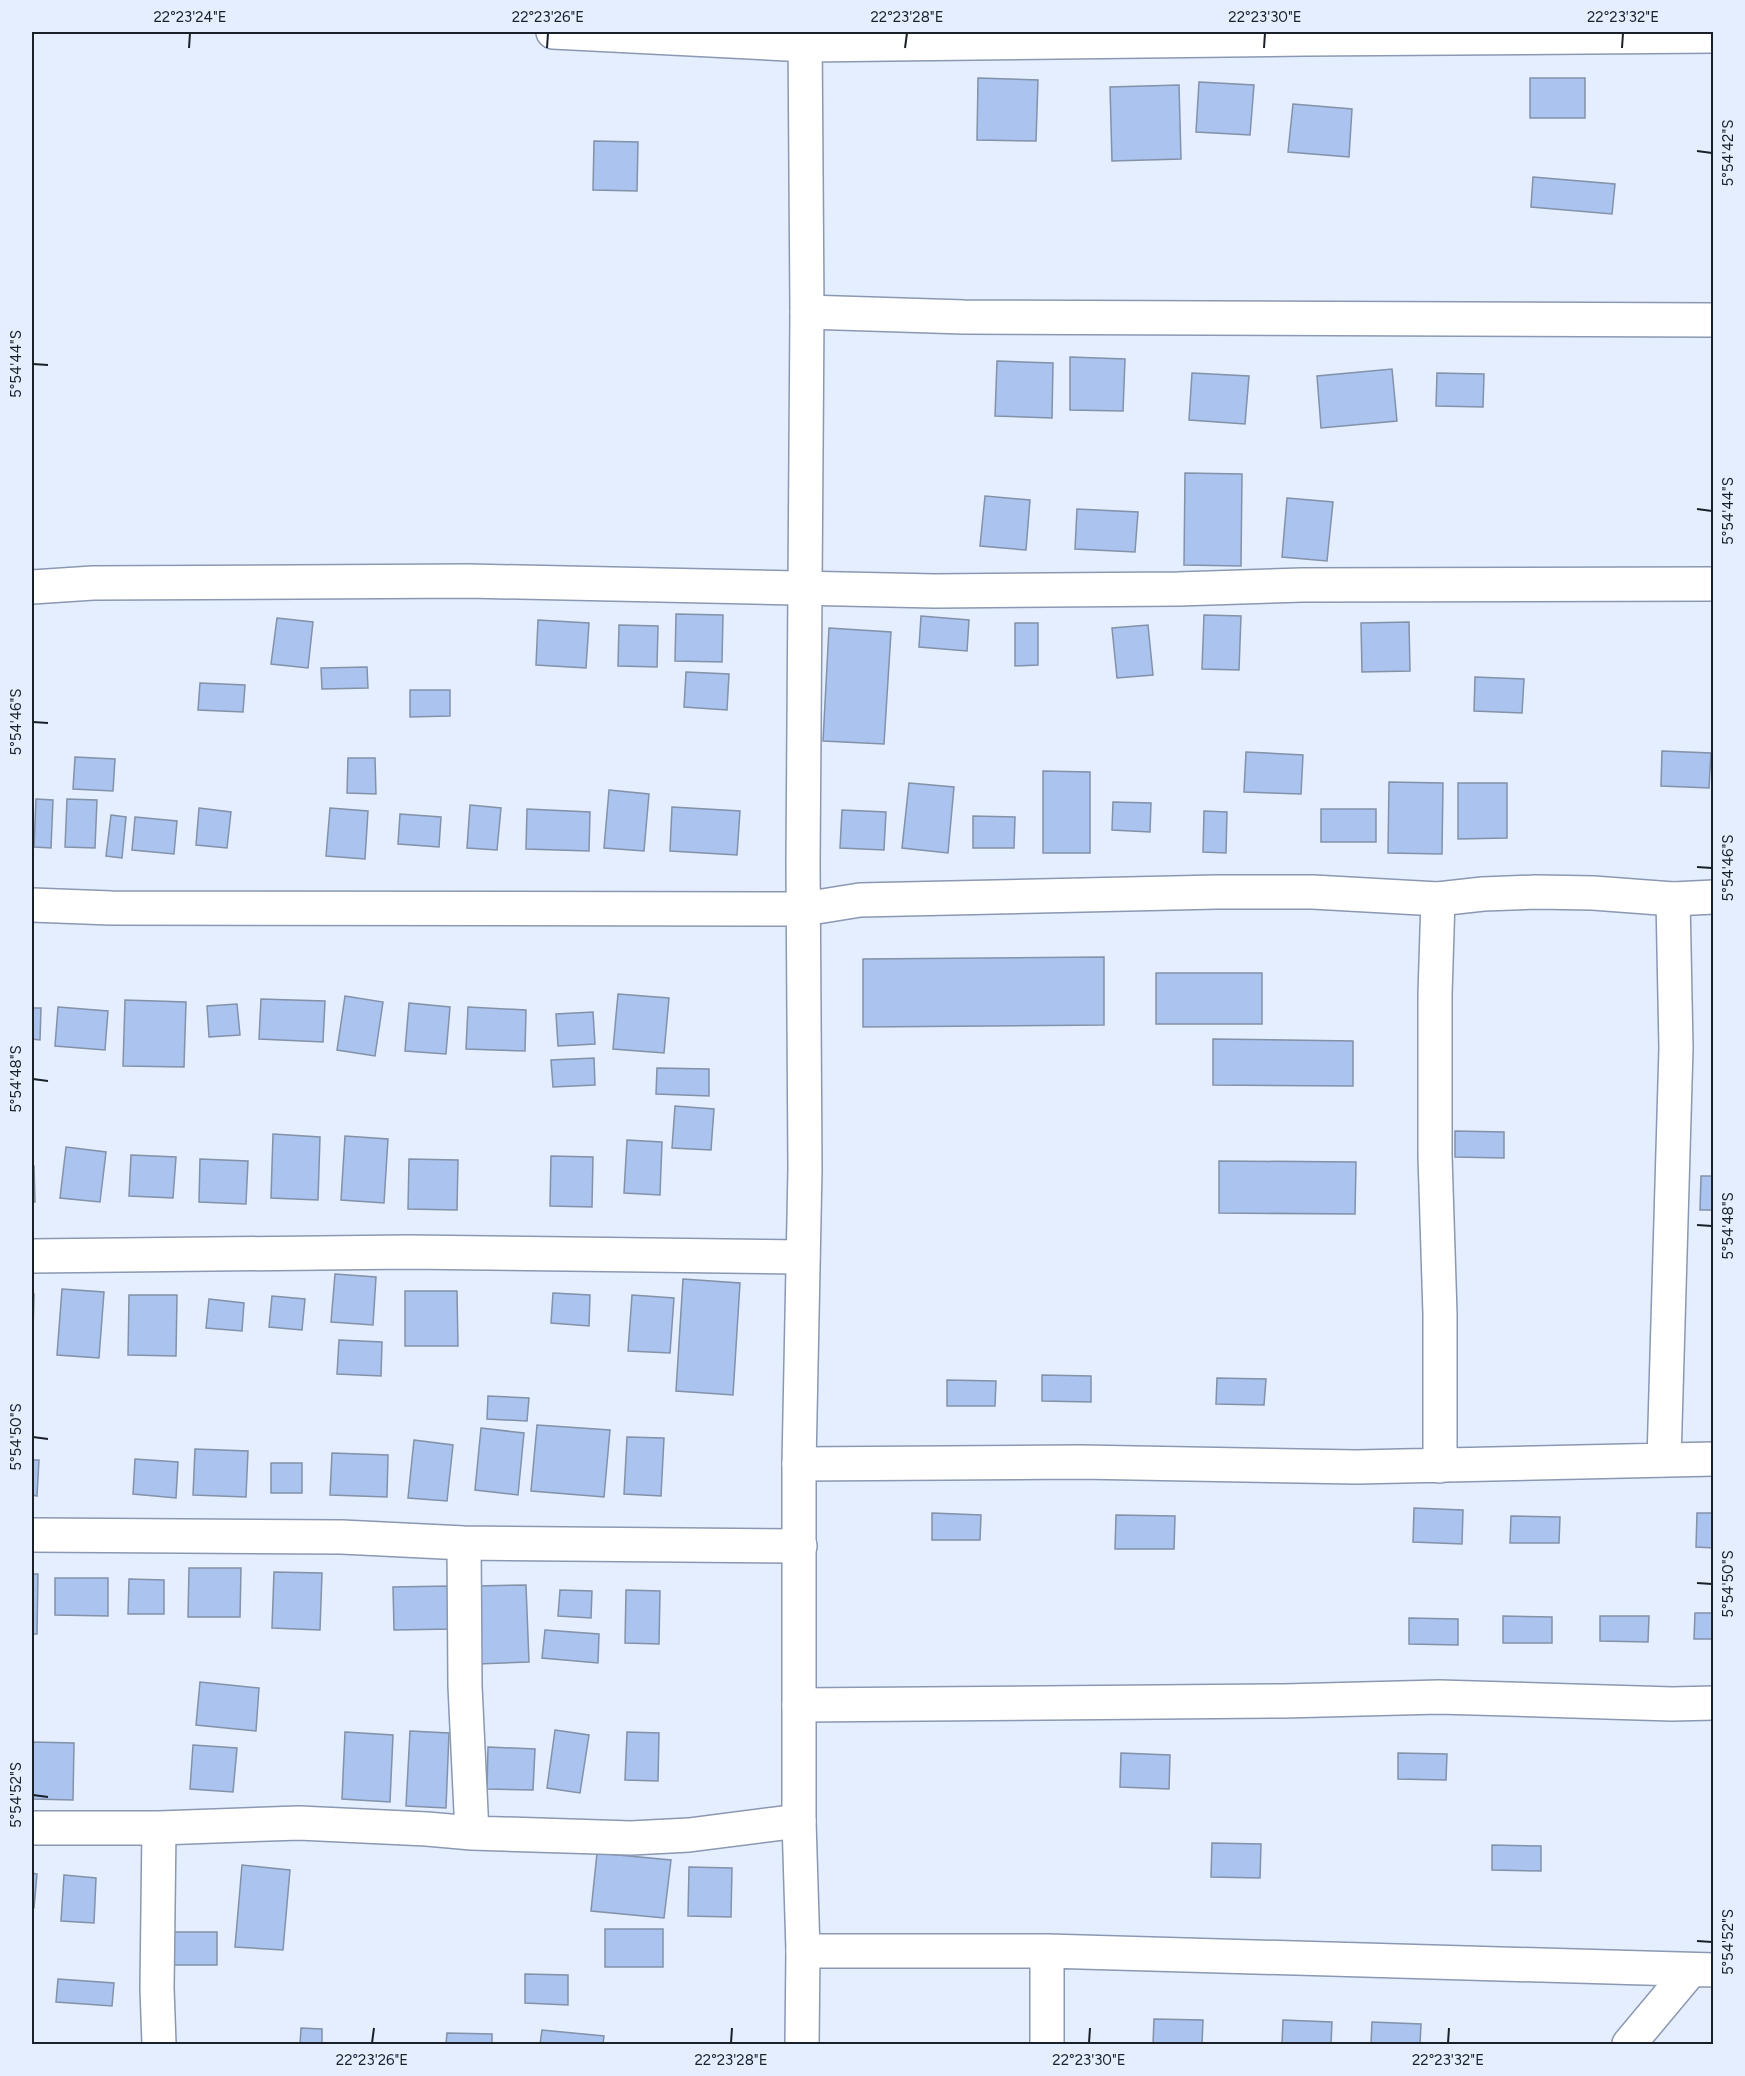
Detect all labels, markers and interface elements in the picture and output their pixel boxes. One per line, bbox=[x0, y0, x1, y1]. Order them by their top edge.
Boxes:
text: 22°23'24"E bbox=[153, 8, 227, 26]
text: 22°23'26"E bbox=[512, 8, 584, 26]
text: 22°23'28"E bbox=[870, 8, 944, 26]
text: 22°23'30"E bbox=[1228, 8, 1302, 26]
text: 22°23'32"E bbox=[1587, 8, 1659, 26]
text: 5°54'42"S bbox=[1719, 120, 1737, 186]
text: 5°54'44"S bbox=[7, 330, 25, 398]
text: 5°54'44"S bbox=[1719, 477, 1737, 545]
text: 5°54'46"S bbox=[7, 689, 25, 755]
text: 5°54'46"S bbox=[1719, 835, 1737, 901]
text: 5°54'48"S bbox=[7, 1045, 25, 1113]
text: 5°54'48"S bbox=[1719, 1192, 1737, 1260]
text: 5°54'50"S bbox=[7, 1403, 25, 1471]
text: 5°54'50"S bbox=[1719, 1550, 1737, 1618]
text: 5°54'52"S bbox=[7, 1762, 25, 1828]
text: 5°54'52"S bbox=[1719, 1909, 1737, 1975]
text: 22°23'26"E bbox=[336, 2051, 408, 2069]
text: 22°23'28"E bbox=[694, 2051, 768, 2069]
text: 22°23'30"E bbox=[1052, 2051, 1126, 2069]
text: 22°23'32"E bbox=[1412, 2051, 1484, 2069]

